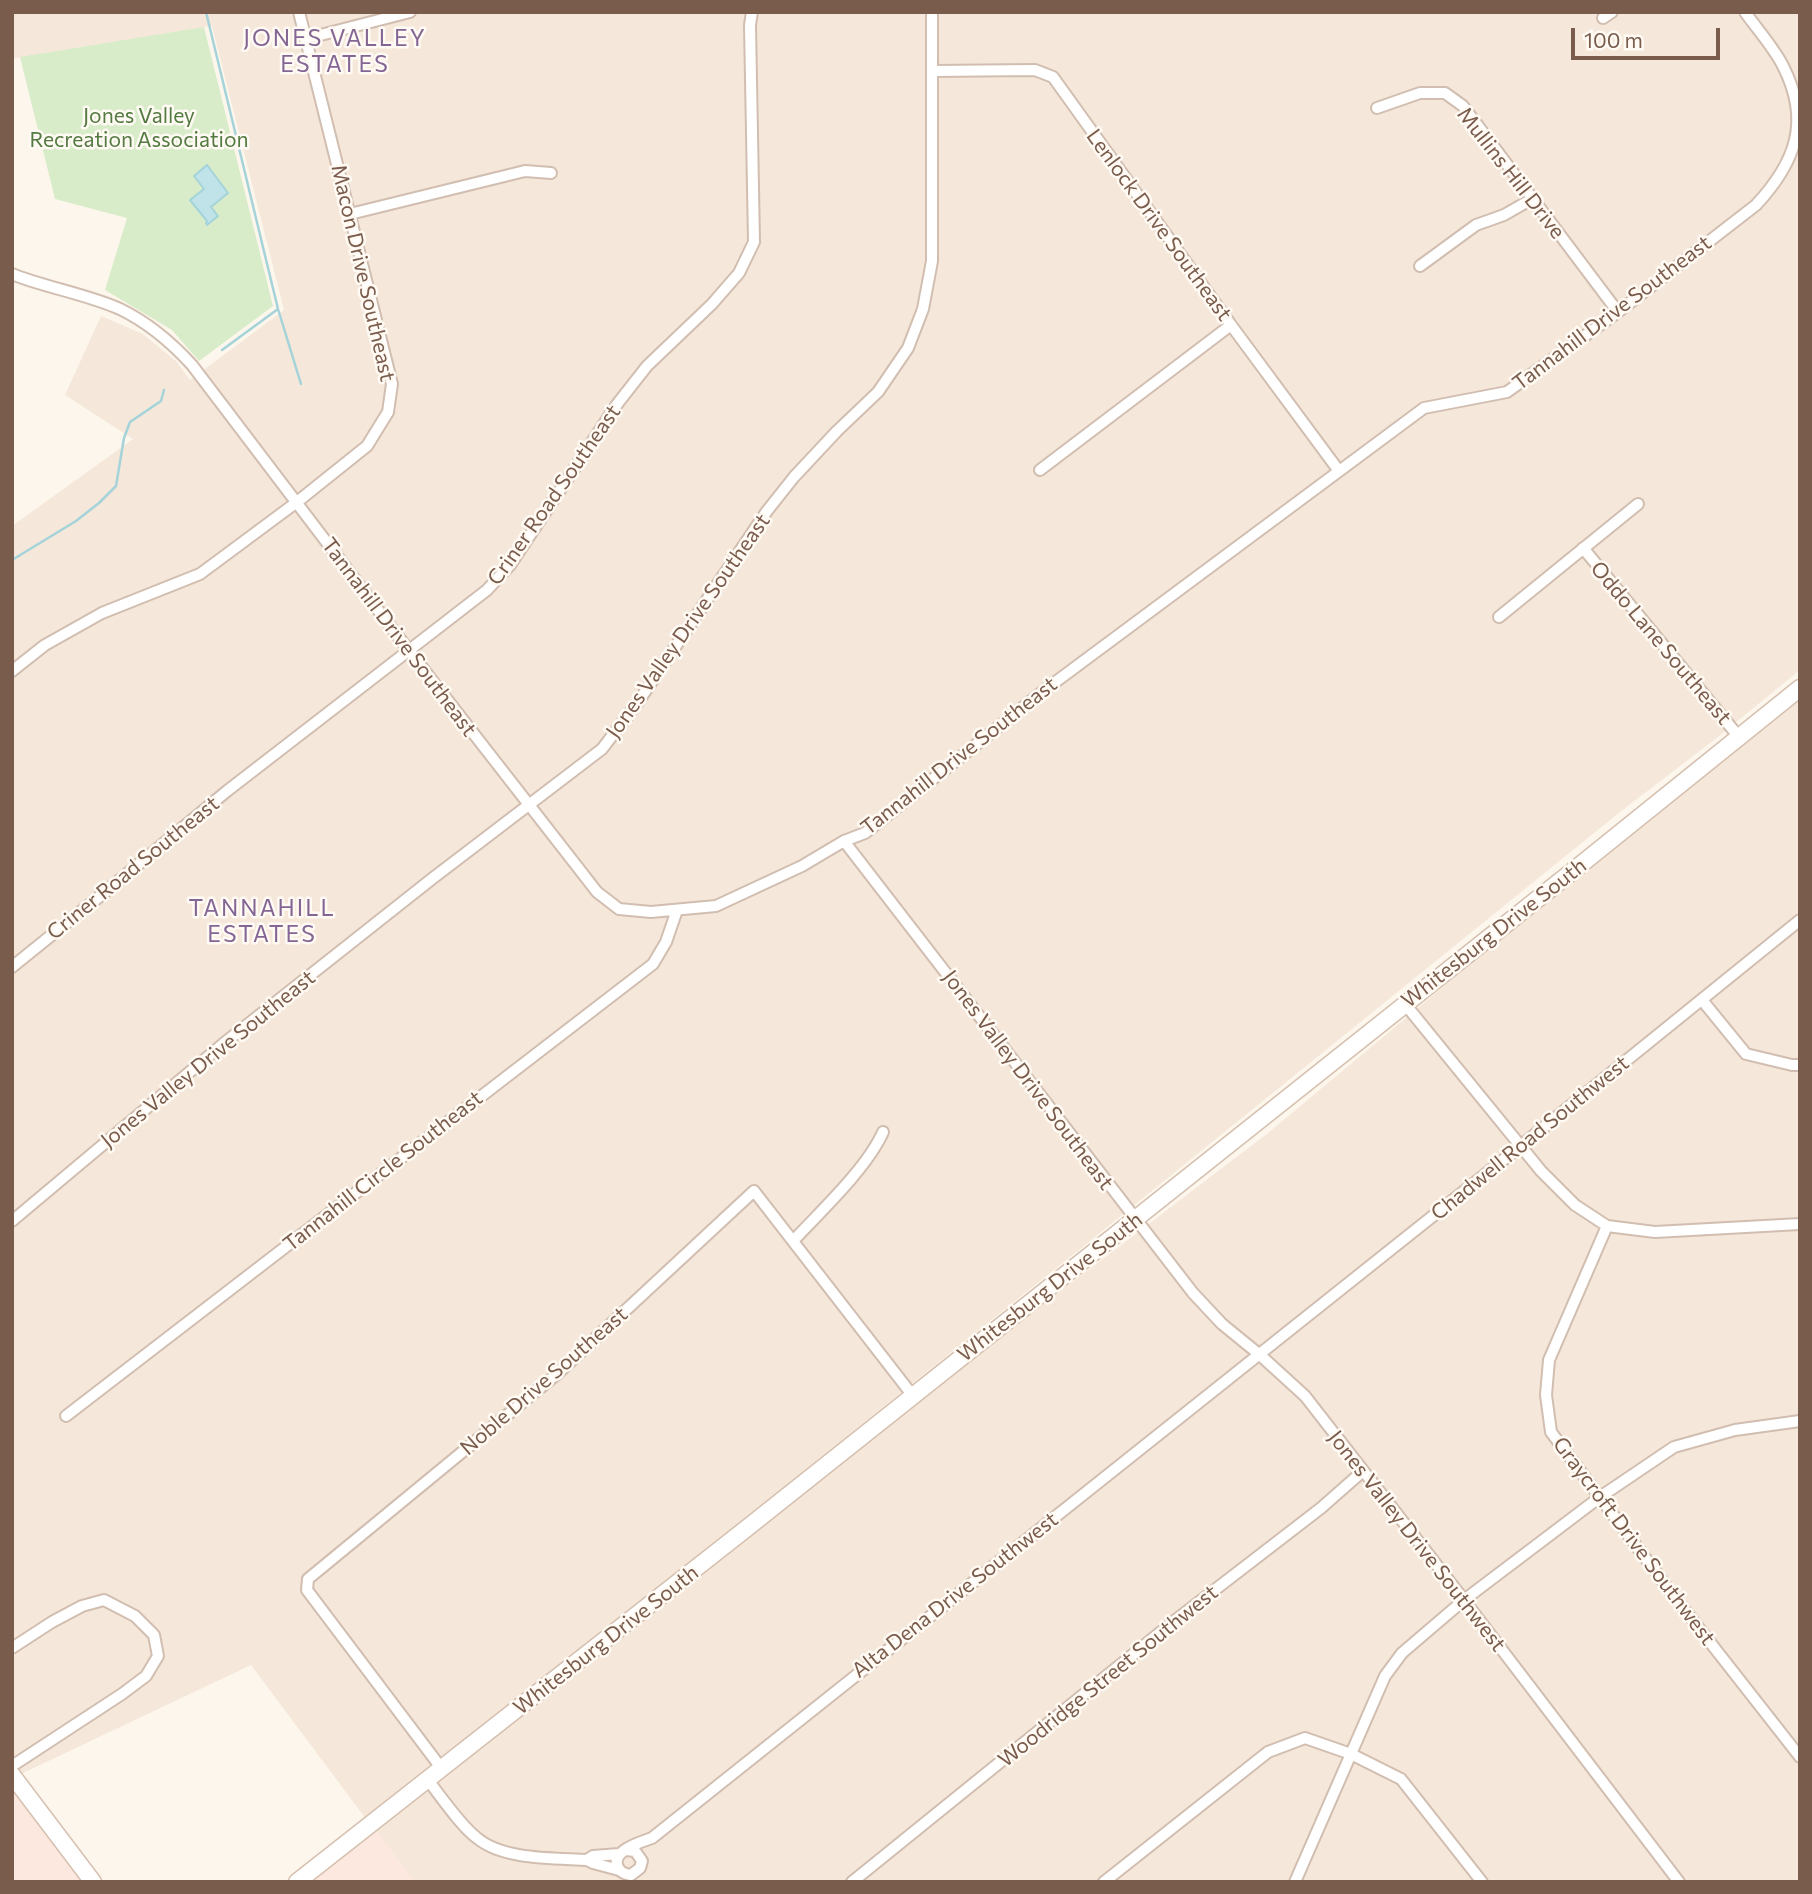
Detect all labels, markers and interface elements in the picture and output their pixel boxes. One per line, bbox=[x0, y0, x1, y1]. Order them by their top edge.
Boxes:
scale bar bbox=[1574, 14, 1723, 58]
district label: JONES VALLEY ESTATES bbox=[245, 24, 425, 78]
text: 100 m bbox=[1584, 27, 1643, 52]
street label: Mullins Hill Drive bbox=[1452, 102, 1570, 244]
park label: Jones Valley Recreation Association bbox=[29, 103, 249, 153]
street label: Lenlock Drive Southeast bbox=[1081, 124, 1237, 326]
street label: Macon Drive Southeast bbox=[326, 162, 400, 384]
street label: Tannahill Drive Southeast bbox=[1508, 230, 1716, 396]
street label: Criner Road Southeast bbox=[482, 400, 626, 590]
street label: Jones Valley Drive Southeast bbox=[601, 509, 775, 743]
street label: Tannahill Drive Southeast bbox=[316, 533, 482, 741]
street label: Oddo Lane Southeast bbox=[1585, 556, 1737, 730]
street label: Tannahill Drive Southeast bbox=[856, 672, 1062, 840]
street label: Criner Road Southeast bbox=[42, 791, 224, 945]
street label: Whitesburg Drive South bbox=[1396, 853, 1592, 1013]
district label: TANNAHILL ESTATES bbox=[190, 894, 334, 948]
street label: Jones Valley Drive Southeast bbox=[96, 965, 320, 1153]
street label: Jones Valley Drive Southeast bbox=[937, 965, 1119, 1195]
street label: Chadwell Road Southwest bbox=[1426, 1050, 1634, 1226]
street label: Tannahill Circle Southeast bbox=[278, 1085, 488, 1257]
street label: Whitesburg Drive South bbox=[952, 1207, 1148, 1367]
street label: Noble Drive Southeast bbox=[455, 1301, 633, 1461]
street label: Jones Valley Drive Southwest bbox=[1323, 1426, 1511, 1656]
street label: Graycroft Drive Southwest bbox=[1548, 1432, 1720, 1650]
street label: Alta Dena Drive Southwest bbox=[847, 1507, 1063, 1683]
street label: Whitesburg Drive South bbox=[508, 1560, 704, 1720]
street label: Woodridge Street Southwest bbox=[993, 1580, 1223, 1772]

